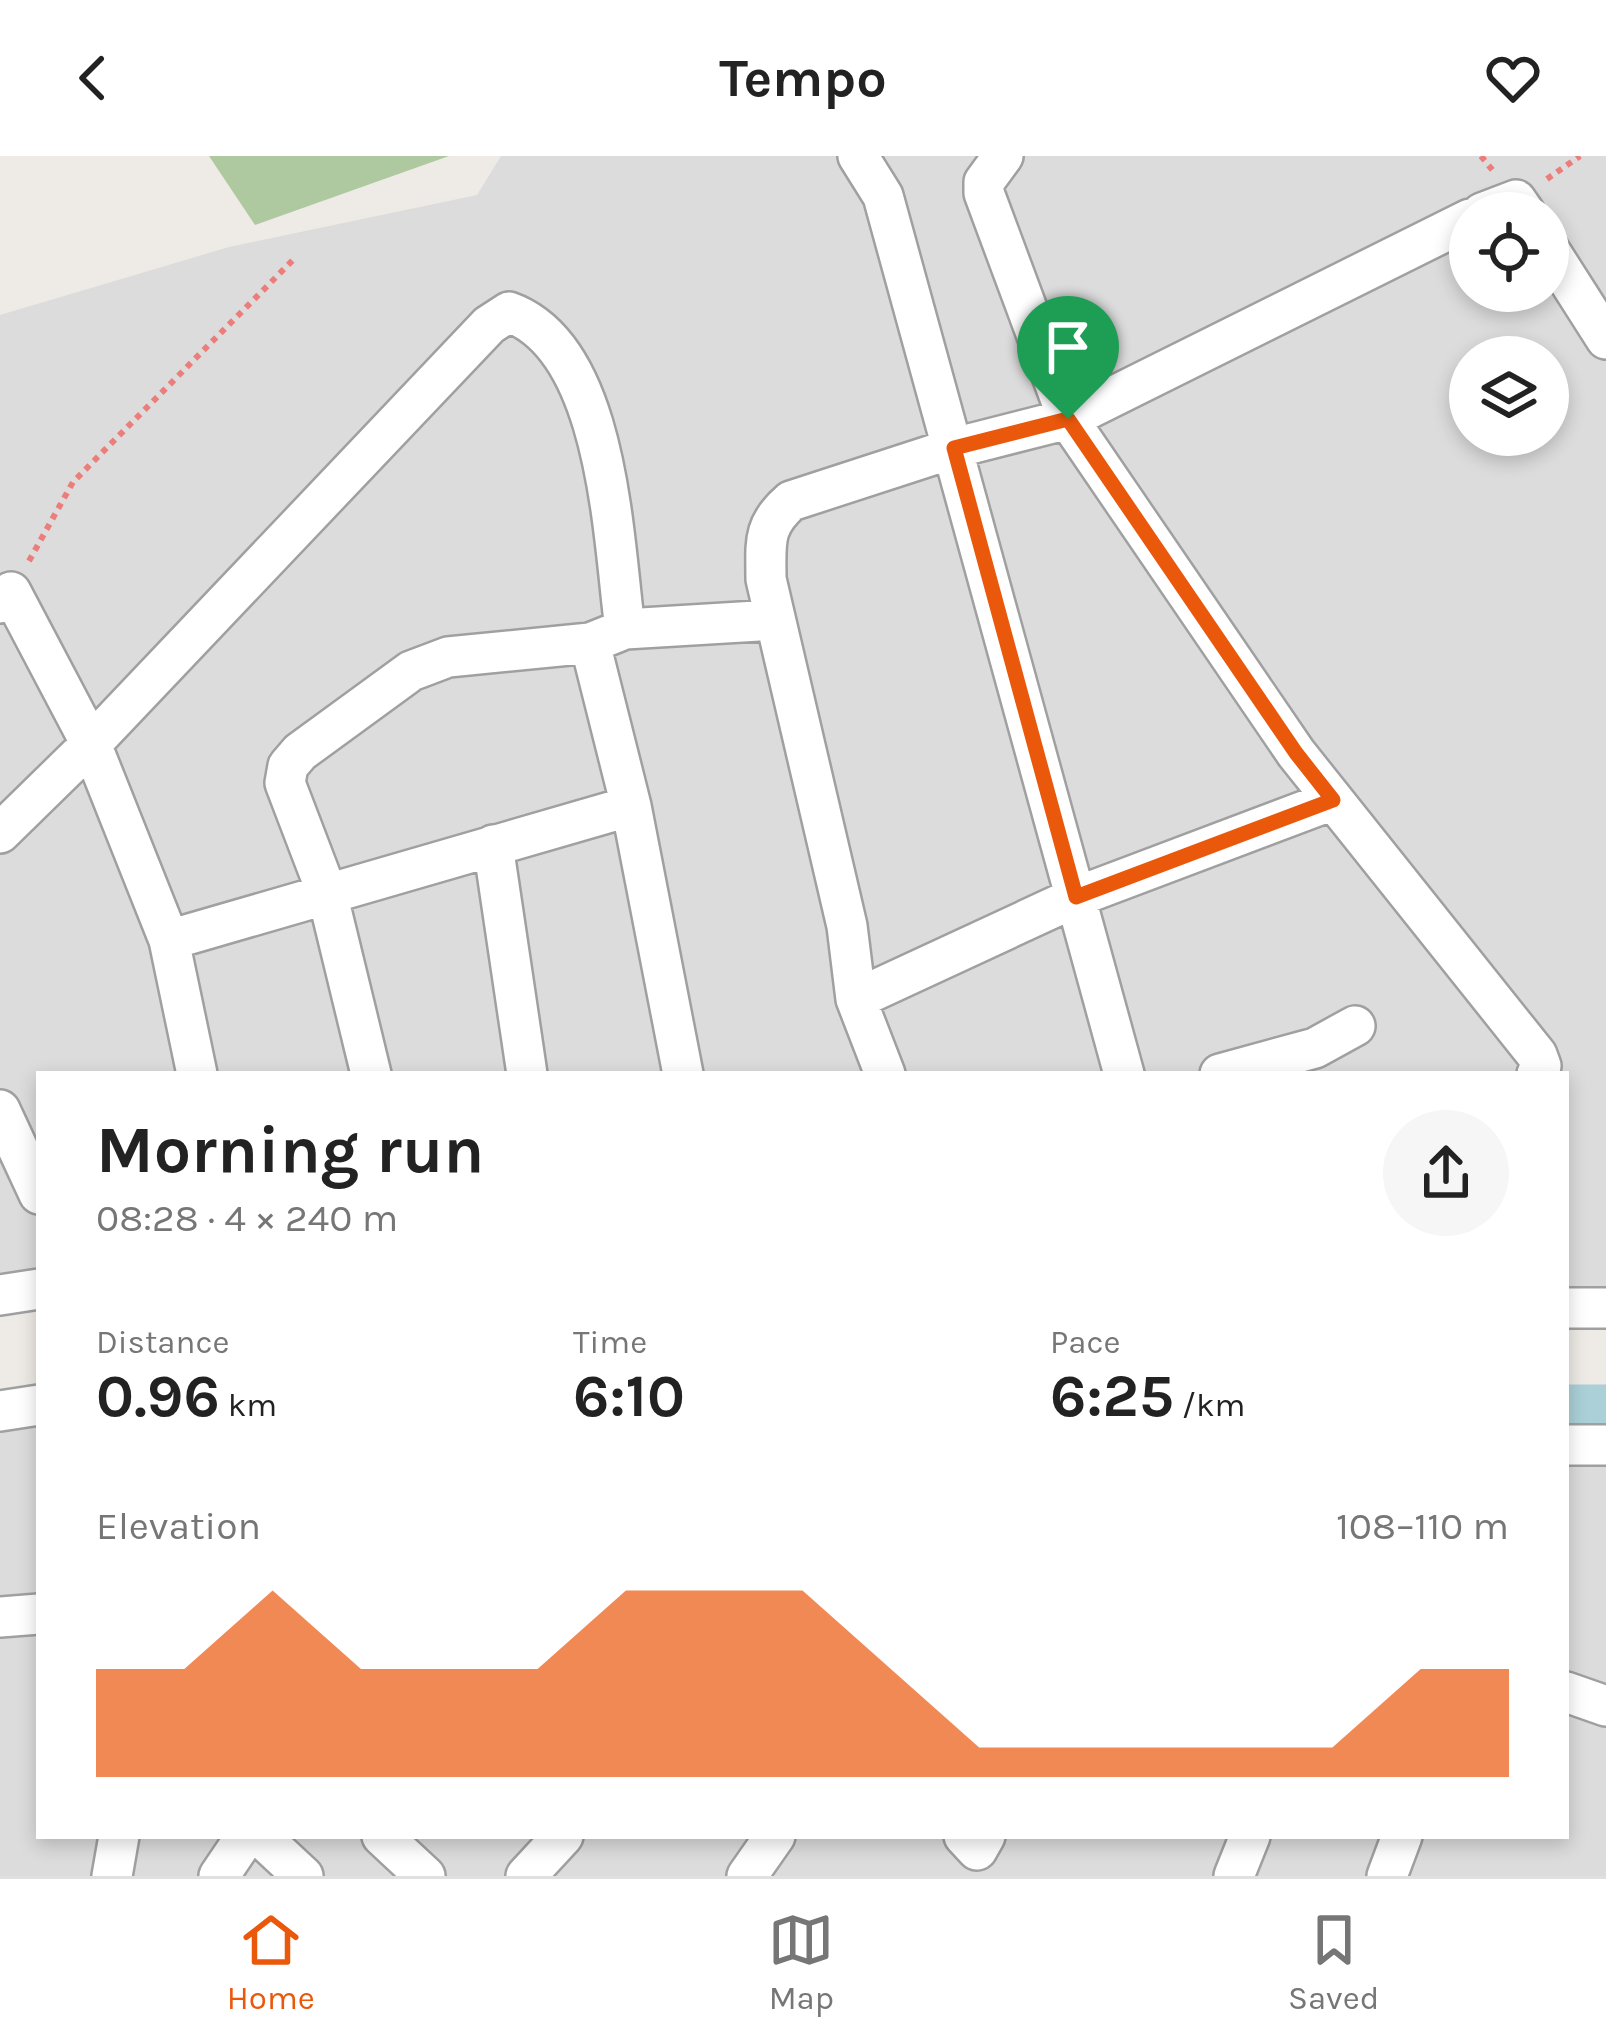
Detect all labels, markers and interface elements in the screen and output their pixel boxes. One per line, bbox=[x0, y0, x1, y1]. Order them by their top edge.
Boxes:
icon: back bbox=[60, 45, 126, 111]
icon: heart bbox=[1480, 45, 1546, 111]
text: Tempo bbox=[719, 46, 887, 110]
map controls bbox=[1449, 192, 1569, 456]
button: locate bbox=[1449, 192, 1569, 312]
pin bbox=[1017, 296, 1119, 419]
icon: arrive bbox=[1035, 314, 1101, 380]
button: layers bbox=[1449, 336, 1569, 456]
button: share bbox=[1383, 1110, 1509, 1236]
text: Morning run bbox=[96, 1111, 484, 1189]
text: 08:28 · 4 × 240 m bbox=[96, 1195, 398, 1241]
text: Distance bbox=[96, 1323, 229, 1361]
text: Time bbox=[573, 1323, 647, 1361]
text: Pace bbox=[1050, 1323, 1120, 1361]
text: 0.96 bbox=[96, 1361, 220, 1431]
text: 6:10 bbox=[573, 1361, 685, 1431]
text: 6:25 bbox=[1050, 1361, 1174, 1431]
text: km bbox=[220, 1386, 277, 1424]
text: /km bbox=[1174, 1386, 1245, 1424]
text: Elevation bbox=[96, 1503, 261, 1549]
text: 108–110 m bbox=[1336, 1503, 1509, 1549]
tab: Home bbox=[227, 1907, 315, 2017]
tab: Map bbox=[768, 1907, 834, 2017]
tab: Saved bbox=[1288, 1907, 1379, 2017]

